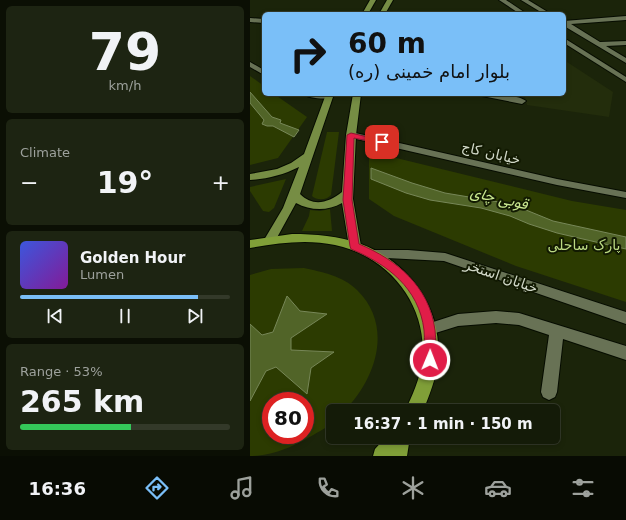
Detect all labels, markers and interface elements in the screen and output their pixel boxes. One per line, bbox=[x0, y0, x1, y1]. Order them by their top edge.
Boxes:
text: 79 bbox=[89, 22, 161, 82]
text: 60 m bbox=[348, 27, 426, 60]
icon: right bbox=[282, 28, 334, 80]
text: بلوار امام خمینی (ره) bbox=[348, 61, 510, 82]
text: km/h bbox=[109, 78, 141, 93]
pin bbox=[365, 125, 399, 159]
icon: arrive bbox=[371, 131, 393, 153]
street label: خیابان کاج bbox=[460, 138, 522, 169]
text: Climate bbox=[20, 145, 70, 160]
text: 19° bbox=[97, 165, 153, 200]
text: − bbox=[20, 170, 38, 195]
text: + bbox=[212, 170, 230, 195]
water label: قوبی چای bbox=[468, 183, 531, 215]
park label: پارک ساحلی bbox=[548, 237, 621, 254]
text: Golden Hour bbox=[80, 249, 186, 267]
street label: خیابان استخر bbox=[461, 256, 540, 297]
text: Lumen bbox=[80, 267, 124, 282]
icon: previous bbox=[44, 305, 66, 327]
icon: pause bbox=[114, 305, 136, 327]
icon: next bbox=[184, 305, 206, 327]
position arrow bbox=[409, 339, 451, 381]
text: Range · 53% bbox=[20, 364, 103, 379]
text: 265 km bbox=[20, 384, 144, 419]
speed limit sign: 80 bbox=[262, 392, 314, 444]
text: 16:37 · 1 min · 150 m bbox=[353, 415, 533, 433]
icon: directions bbox=[143, 474, 171, 502]
icon: music bbox=[228, 474, 256, 502]
icon: phone bbox=[314, 474, 342, 502]
icon: climate bbox=[399, 474, 427, 502]
icon: car bbox=[484, 474, 512, 502]
icon: filters bbox=[569, 474, 597, 502]
text: 16:36 bbox=[29, 478, 86, 499]

